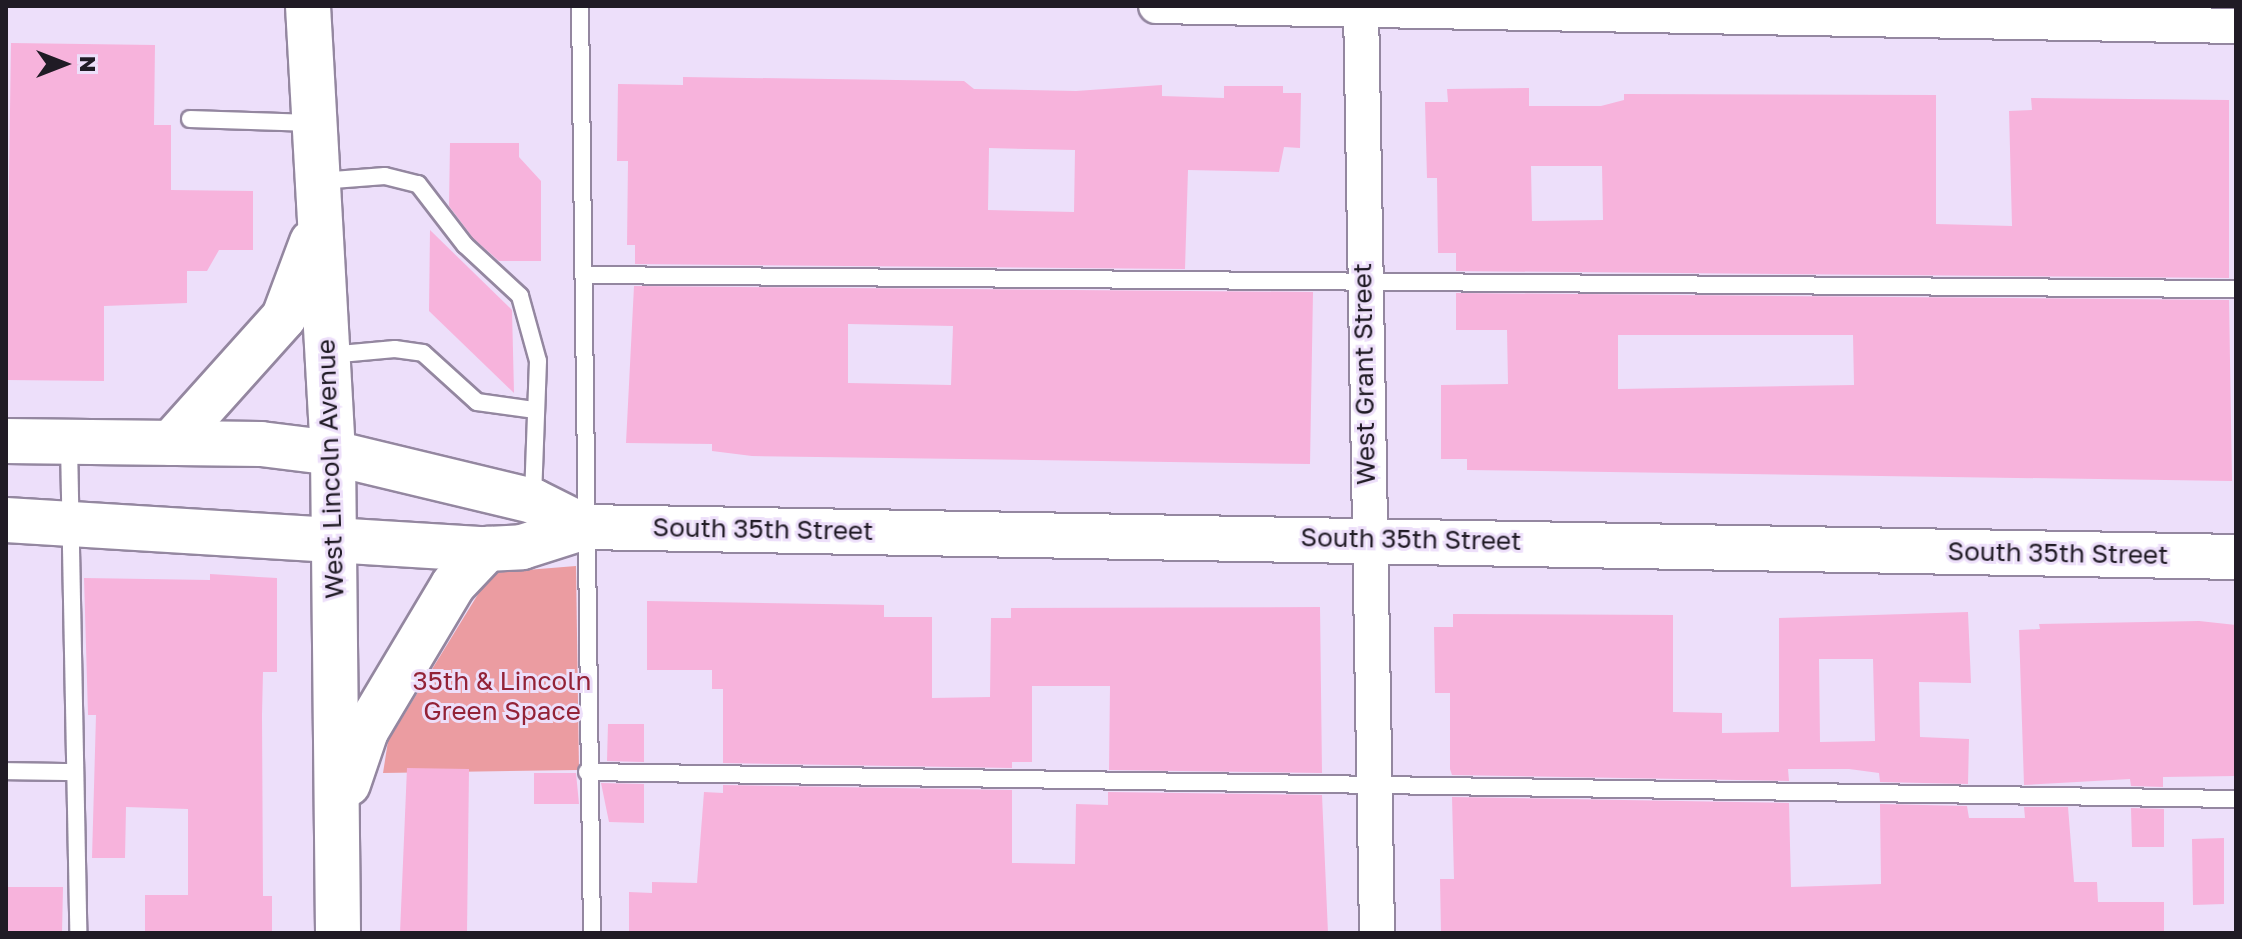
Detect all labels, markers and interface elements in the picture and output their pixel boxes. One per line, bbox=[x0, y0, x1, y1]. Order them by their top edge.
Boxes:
north arrow bbox=[24, 24, 104, 104]
text: N bbox=[75, 56, 102, 72]
street label: West Grant Street bbox=[1346, 263, 1382, 485]
street label: West Lincoln Avenue bbox=[310, 339, 350, 599]
street label: South 35th Street bbox=[652, 511, 874, 547]
street label: South 35th Street bbox=[1300, 521, 1522, 557]
street label: South 35th Street bbox=[1947, 535, 2169, 571]
park label: 35th & Lincoln Green Space bbox=[413, 665, 591, 726]

